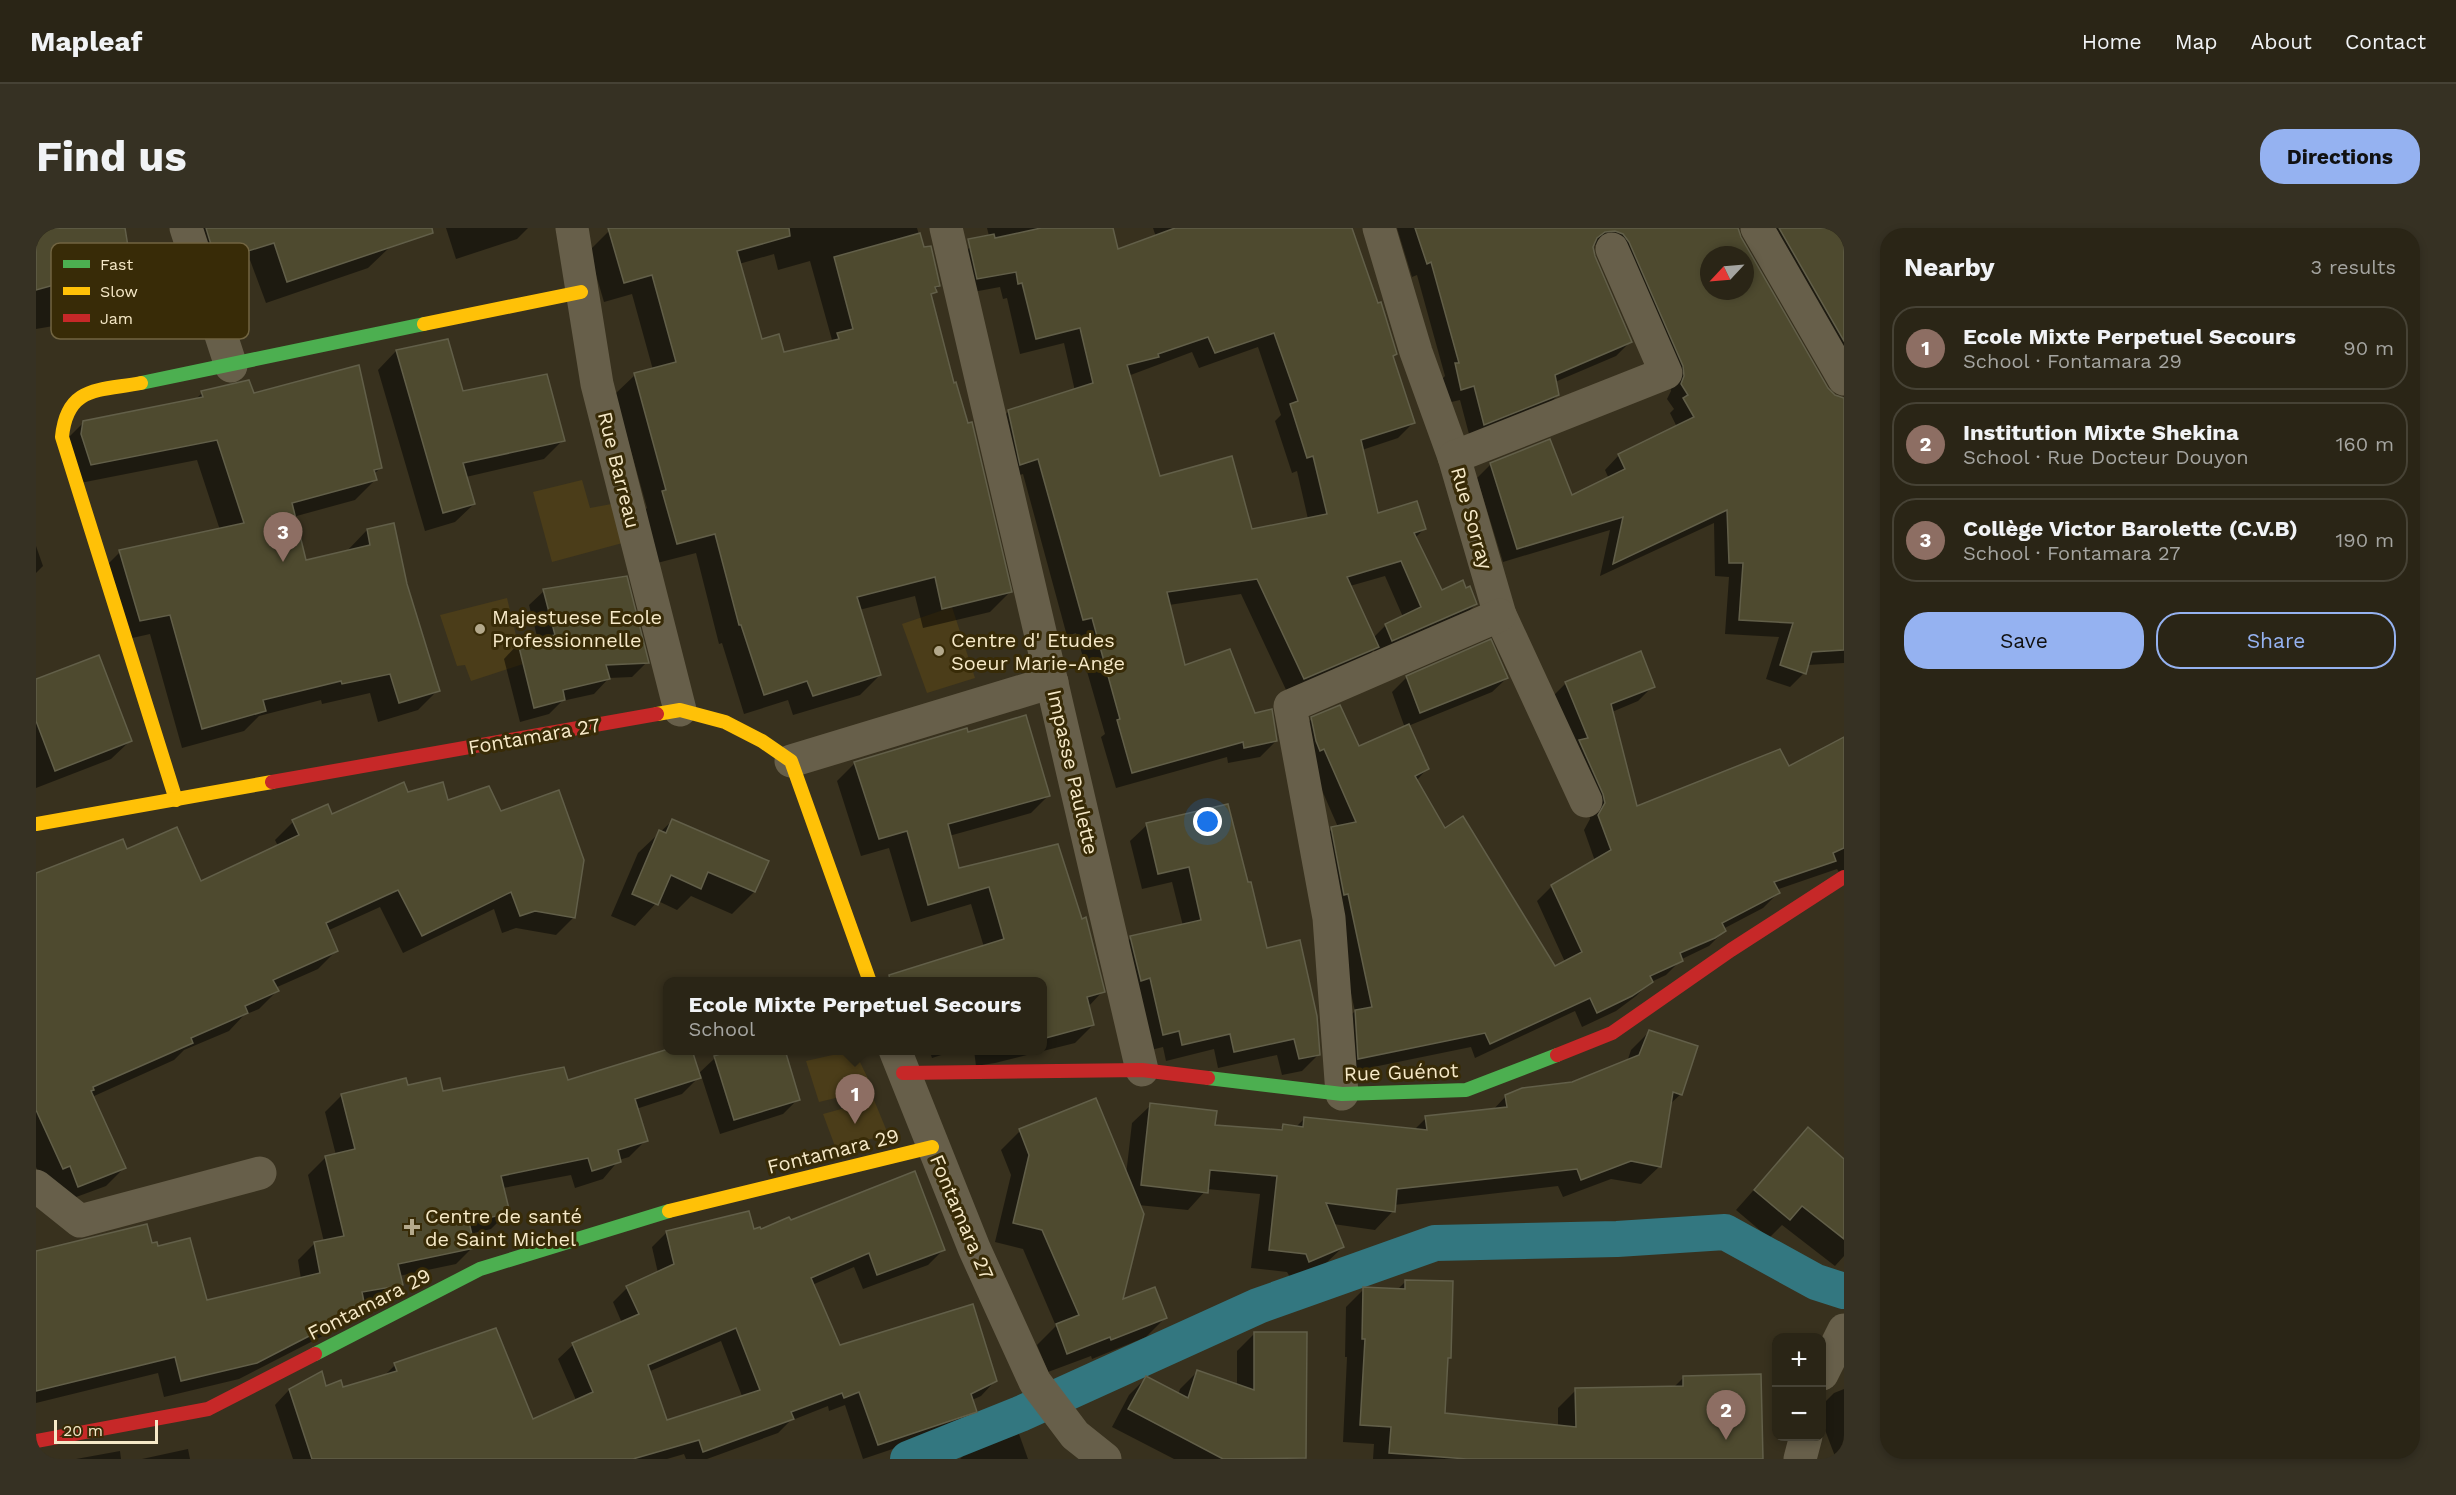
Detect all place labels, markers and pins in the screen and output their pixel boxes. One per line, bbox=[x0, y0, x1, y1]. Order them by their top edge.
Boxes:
pin: 3 bbox=[264, 512, 302, 562]
place label: Majestuese Ecole Professionnelle bbox=[492, 605, 662, 652]
marker: Majestuese Ecole Professionnelle bbox=[473, 622, 487, 636]
place label: Centre d' Etudes Soeur Marie-Ange bbox=[951, 628, 1125, 675]
marker: Centre d' Etudes Soeur Marie-Ange bbox=[932, 644, 946, 658]
pin: 1 bbox=[836, 1074, 874, 1124]
place label: Centre de santé de Saint Michel bbox=[425, 1204, 582, 1251]
marker: Centre de santé de Saint Michel bbox=[403, 1218, 421, 1236]
pin: 2 bbox=[1706, 1390, 1746, 1440]

